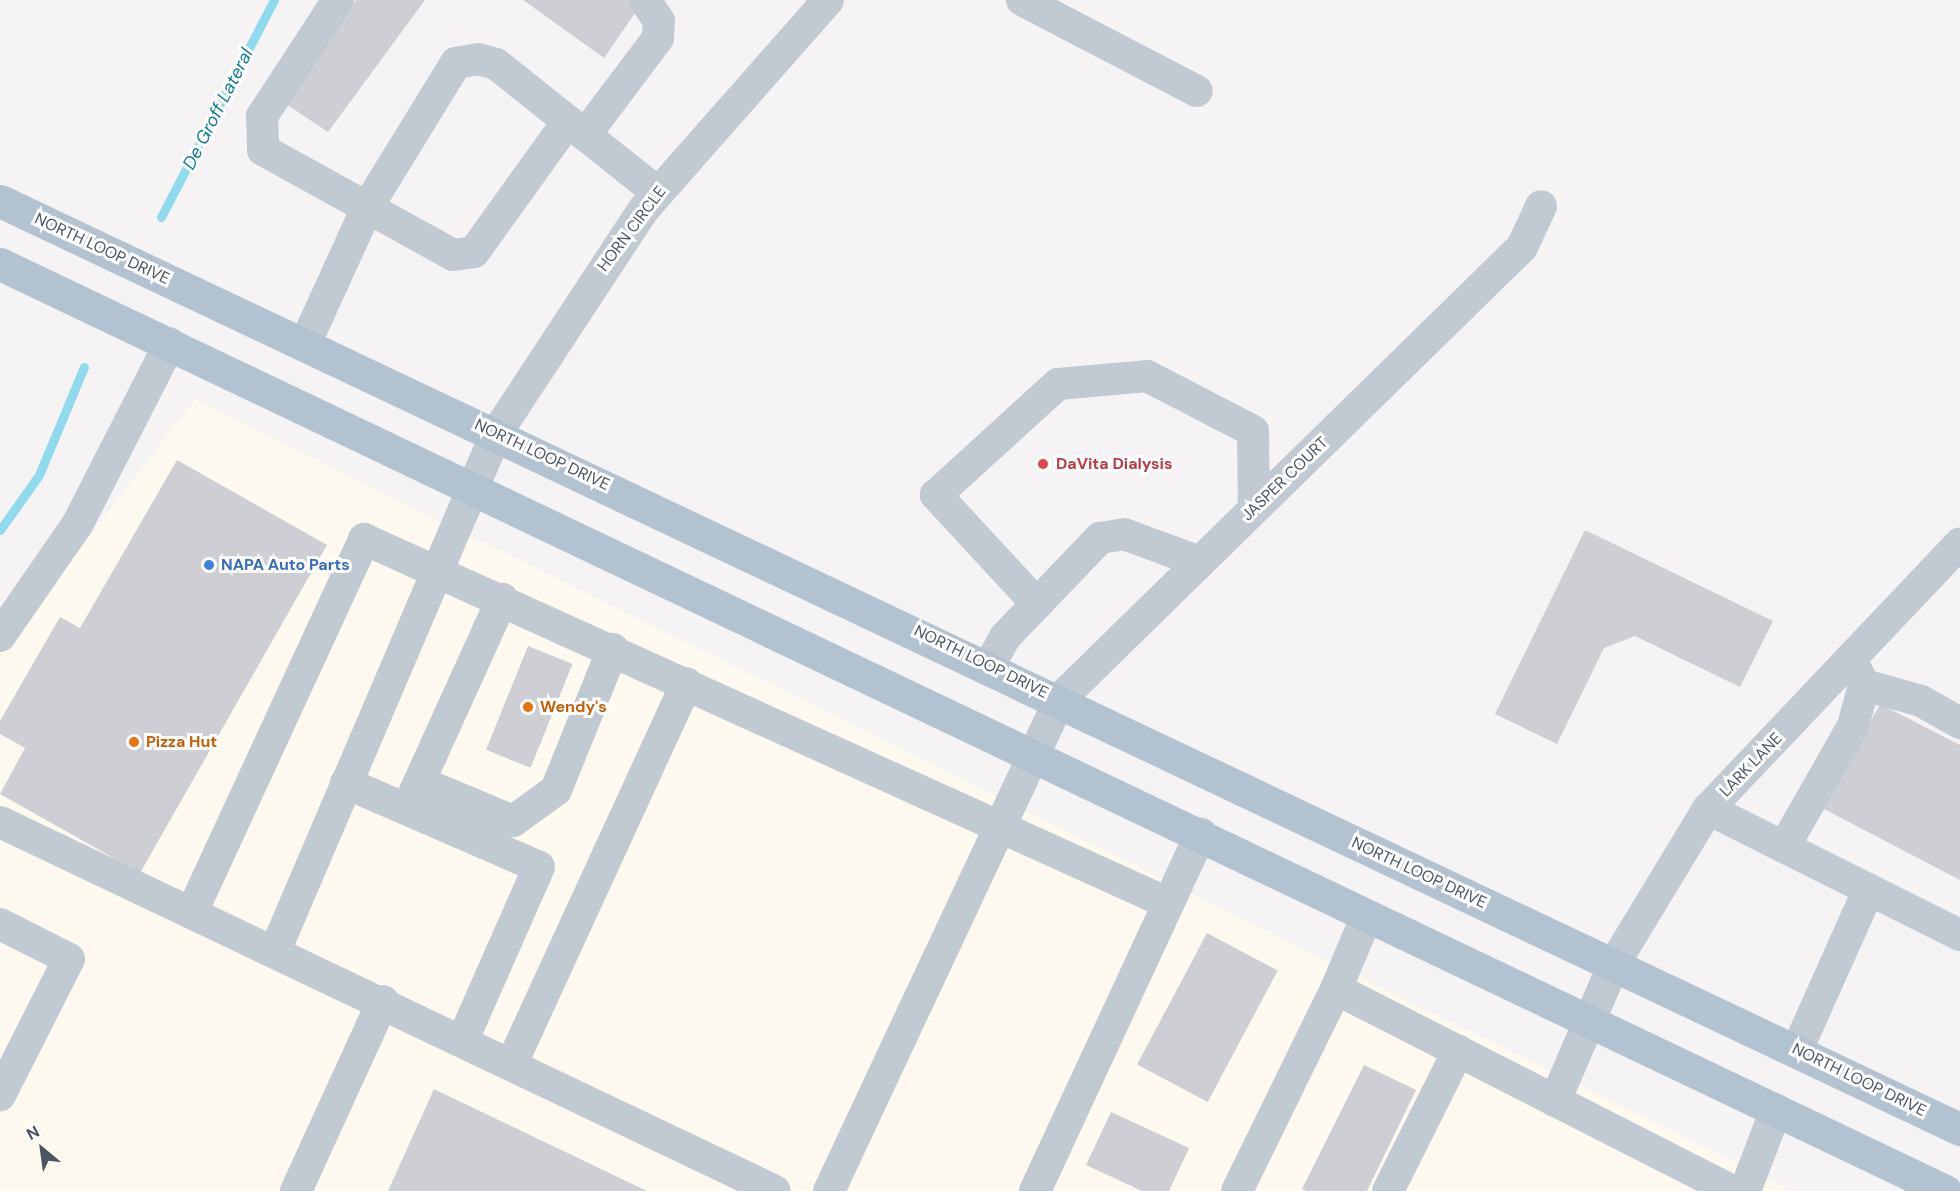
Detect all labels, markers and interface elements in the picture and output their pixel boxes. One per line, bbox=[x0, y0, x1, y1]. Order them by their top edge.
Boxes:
water label: De Groff Lateral bbox=[178, 45, 258, 173]
street label: HORN CIRCLE bbox=[594, 183, 670, 275]
street label: NORTH LOOP DRIVE bbox=[31, 209, 173, 289]
street label: NORTH LOOP DRIVE bbox=[471, 415, 613, 495]
street label: JASPER COURT bbox=[1238, 433, 1332, 525]
place label: DaVita Dialysis bbox=[1056, 454, 1172, 474]
marker: DaVita Dialysis bbox=[1034, 455, 1052, 473]
place label: NAPA Auto Parts bbox=[221, 555, 350, 575]
marker: NAPA Auto Parts bbox=[202, 558, 216, 572]
street label: NORTH LOOP DRIVE bbox=[911, 621, 1051, 703]
place label: Wendy's bbox=[540, 697, 607, 717]
marker: Wendy's bbox=[521, 700, 535, 714]
street label: LARK LANE bbox=[1716, 729, 1786, 801]
place label: Pizza Hut bbox=[146, 732, 217, 752]
marker: Pizza Hut bbox=[127, 735, 141, 749]
street label: NORTH LOOP DRIVE bbox=[1348, 833, 1490, 913]
street label: NORTH LOOP DRIVE bbox=[1789, 1039, 1929, 1121]
north arrow bbox=[12, 1119, 72, 1179]
text: N bbox=[23, 1121, 43, 1145]

